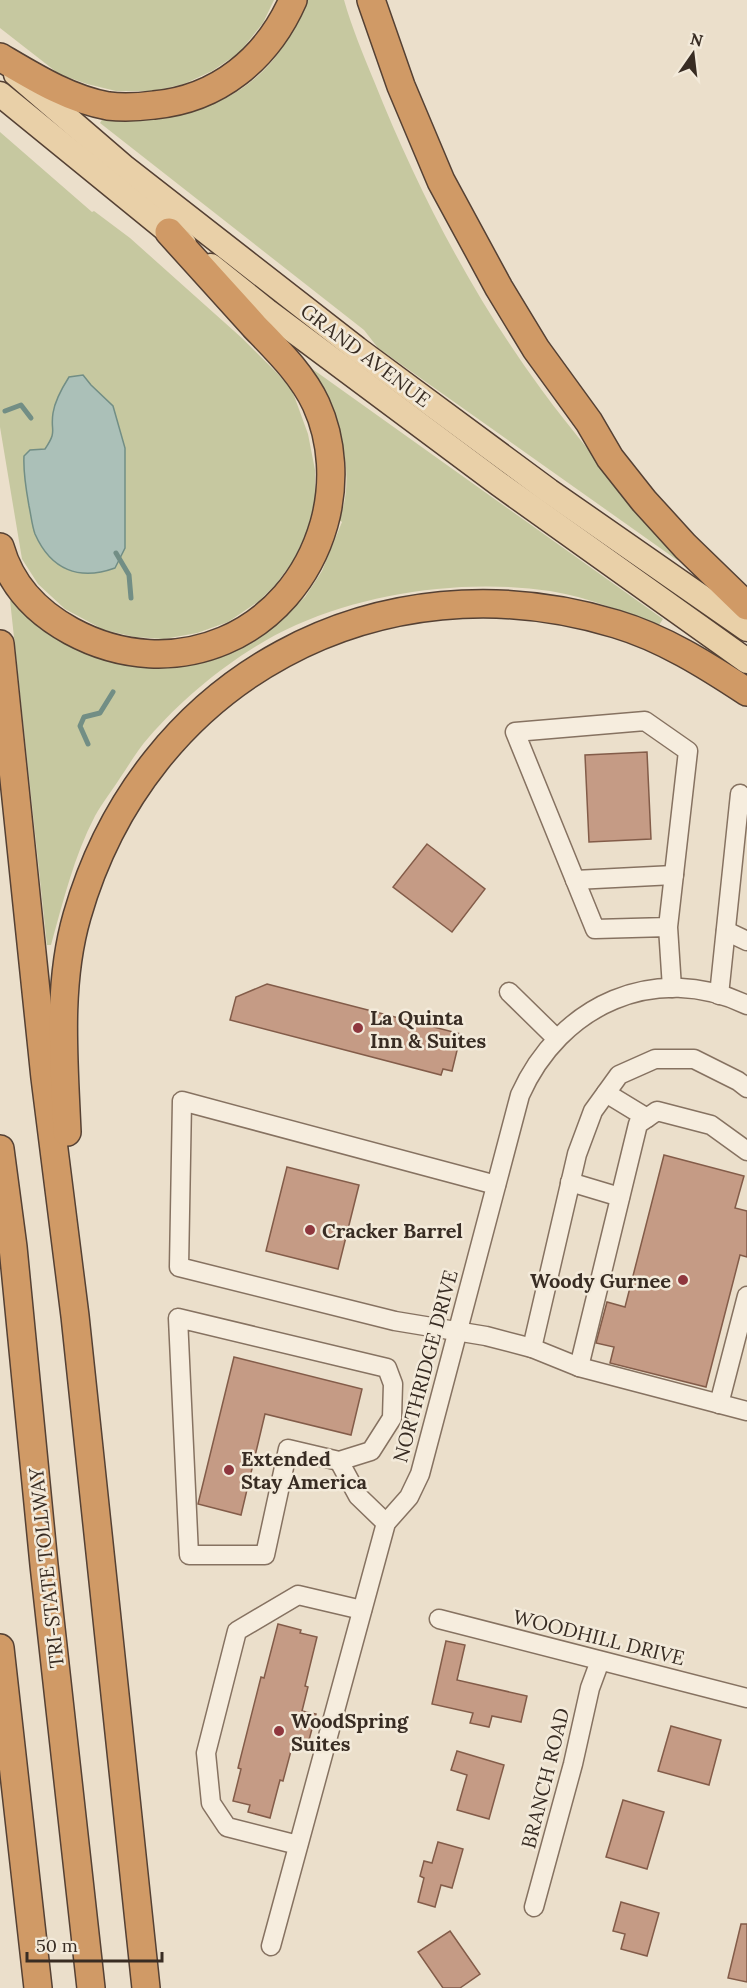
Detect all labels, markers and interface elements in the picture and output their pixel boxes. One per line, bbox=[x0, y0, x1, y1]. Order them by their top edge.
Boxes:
north arrow bbox=[663, 24, 723, 84]
text: N bbox=[688, 28, 705, 51]
street label: GRAND AVENUE bbox=[296, 298, 436, 412]
place label: La Quinta Inn & Suites bbox=[370, 1005, 487, 1053]
marker: La Quinta Inn & Suites bbox=[351, 1021, 365, 1035]
place label: Cracker Barrel bbox=[322, 1218, 463, 1243]
marker: Cracker Barrel bbox=[303, 1223, 317, 1237]
street label: NORTHRIDGE DRIVE bbox=[387, 1267, 463, 1465]
place label: Woody Gurnee bbox=[530, 1268, 671, 1293]
marker: Woody Gurnee bbox=[676, 1273, 690, 1287]
place label: Extended Stay America bbox=[241, 1446, 367, 1494]
marker: Extended Stay America bbox=[222, 1463, 236, 1477]
street label: TRI-STATE TOLLWAY bbox=[23, 1466, 69, 1669]
street label: WOODHILL DRIVE bbox=[511, 1604, 687, 1670]
street label: BRANCH ROAD bbox=[515, 1705, 575, 1851]
place label: WoodSpring Suites bbox=[291, 1708, 409, 1756]
marker: WoodSpring Suites bbox=[272, 1724, 286, 1738]
scale bar bbox=[27, 1925, 162, 1963]
text: 50 m bbox=[36, 1934, 78, 1957]

